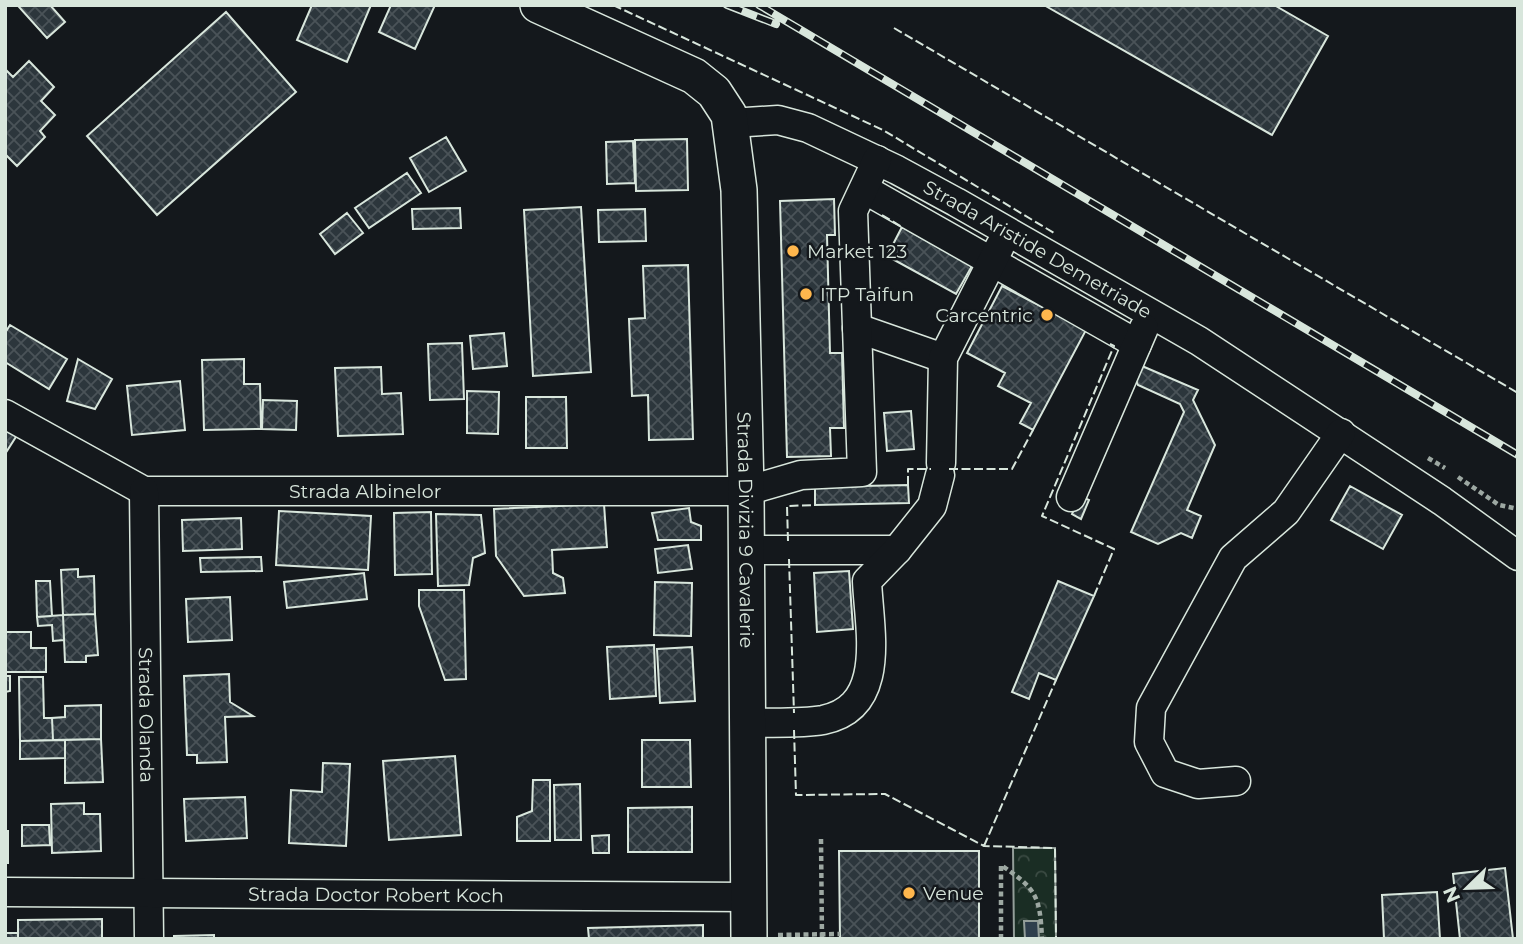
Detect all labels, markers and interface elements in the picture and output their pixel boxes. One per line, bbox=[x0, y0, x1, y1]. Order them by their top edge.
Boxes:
street label: Strada Aristide Demetriade bbox=[919, 176, 1156, 324]
place label: Market 123 bbox=[807, 240, 907, 263]
marker: Market 123 bbox=[785, 243, 801, 259]
place label: ITP Taifun bbox=[820, 283, 914, 306]
marker: ITP Taifun bbox=[798, 286, 814, 302]
place label: Carcentric bbox=[935, 304, 1033, 327]
marker: Carcentric bbox=[1039, 307, 1055, 323]
street label: Strada Divizia 9 Cavalerie bbox=[732, 411, 758, 648]
street label: Strada Albinelor bbox=[289, 480, 441, 503]
street label: Strada Olanda bbox=[134, 647, 158, 783]
north arrow bbox=[1432, 853, 1502, 923]
place label: Venue bbox=[923, 882, 984, 905]
street label: Strada Doctor Robert Koch bbox=[248, 883, 504, 907]
text: N bbox=[1438, 883, 1465, 906]
marker: Venue bbox=[901, 885, 917, 901]

